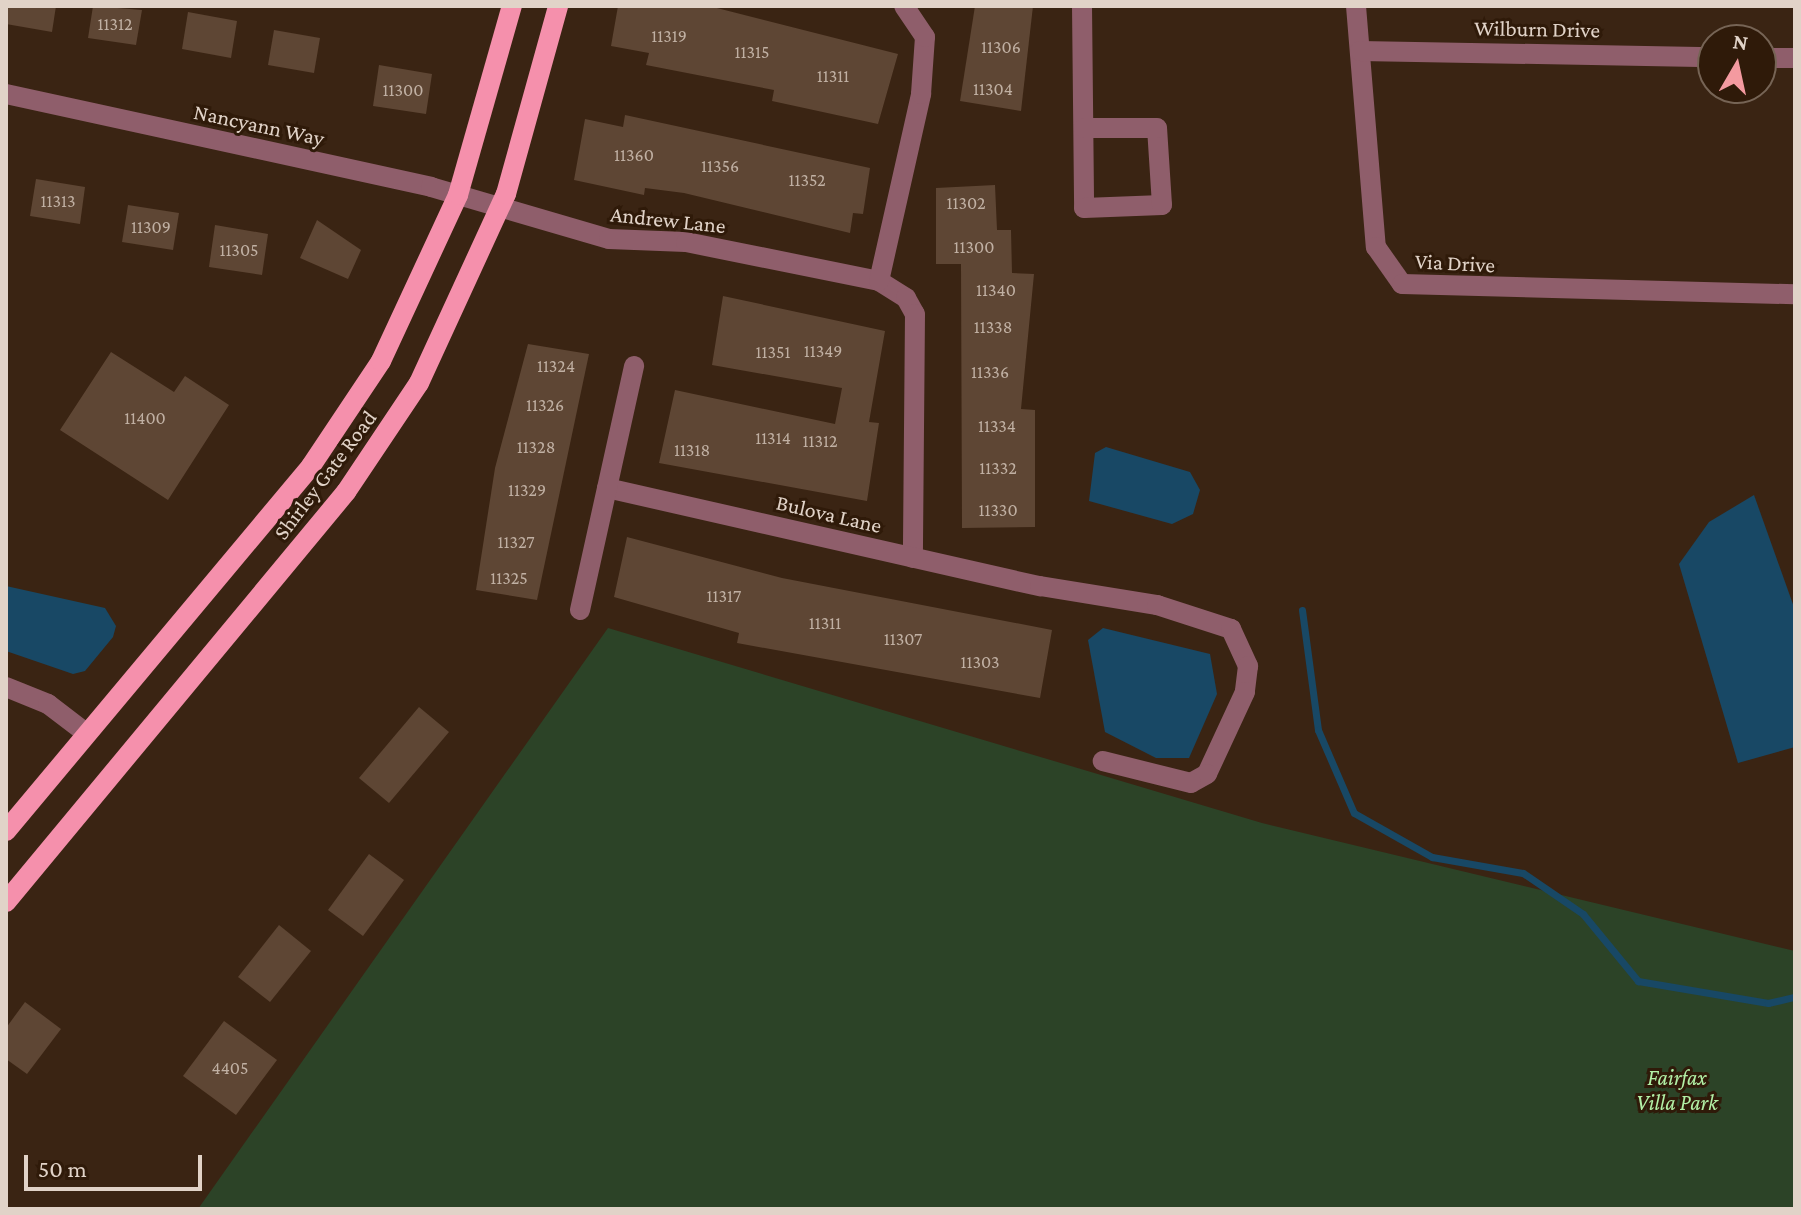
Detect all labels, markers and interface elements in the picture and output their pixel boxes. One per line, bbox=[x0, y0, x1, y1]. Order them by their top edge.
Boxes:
house number: 11312 bbox=[97, 13, 133, 35]
street label: Wilburn Drive bbox=[1474, 15, 1600, 43]
north arrow bbox=[1697, 24, 1777, 104]
house number: 11319 bbox=[651, 25, 687, 47]
text: N bbox=[1731, 28, 1750, 55]
house number: 11306 bbox=[981, 36, 1021, 58]
house number: 11315 bbox=[735, 41, 769, 63]
house number: 11311 bbox=[817, 65, 849, 87]
house number: 11304 bbox=[973, 78, 1013, 100]
house number: 11300 bbox=[383, 79, 423, 101]
street label: Nancyann Way bbox=[191, 98, 327, 152]
house number: 11360 bbox=[614, 144, 654, 166]
house number: 11356 bbox=[701, 155, 739, 177]
house number: 11352 bbox=[788, 169, 826, 191]
house number: 11313 bbox=[40, 190, 76, 212]
house number: 11302 bbox=[946, 192, 986, 214]
street label: Andrew Lane bbox=[609, 201, 727, 239]
house number: 11309 bbox=[131, 216, 171, 238]
house number: 11300 bbox=[954, 236, 994, 258]
house number: 11305 bbox=[219, 239, 259, 261]
street label: Via Drive bbox=[1414, 248, 1496, 278]
house number: 11340 bbox=[976, 279, 1016, 301]
house number: 11338 bbox=[974, 316, 1012, 338]
house number: 11349 bbox=[804, 340, 842, 362]
house number: 11351 bbox=[756, 341, 790, 363]
house number: 11324 bbox=[537, 355, 575, 377]
house number: 11336 bbox=[971, 361, 1009, 383]
house number: 11326 bbox=[526, 394, 564, 416]
street label: Shirley Gate Road bbox=[268, 405, 382, 545]
house number: 11400 bbox=[124, 407, 166, 429]
house number: 11334 bbox=[978, 415, 1016, 437]
house number: 11314 bbox=[755, 427, 791, 449]
house number: 11312 bbox=[802, 430, 838, 452]
house number: 11328 bbox=[517, 436, 555, 458]
house number: 11318 bbox=[674, 439, 710, 461]
house number: 11332 bbox=[979, 457, 1017, 479]
house number: 11329 bbox=[508, 479, 546, 501]
street label: Bulova Lane bbox=[774, 489, 884, 539]
house number: 11330 bbox=[978, 499, 1018, 521]
house number: 11327 bbox=[497, 531, 535, 553]
house number: 11325 bbox=[490, 567, 528, 589]
house number: 11317 bbox=[707, 585, 741, 607]
house number: 11311 bbox=[809, 612, 841, 634]
house number: 11307 bbox=[884, 628, 922, 650]
house number: 11303 bbox=[960, 651, 1000, 673]
house number: 4405 bbox=[211, 1057, 249, 1079]
park label: Fairfax Villa Park bbox=[1636, 1064, 1718, 1116]
scale bar bbox=[28, 1139, 206, 1189]
text: 50 m bbox=[38, 1155, 87, 1182]

